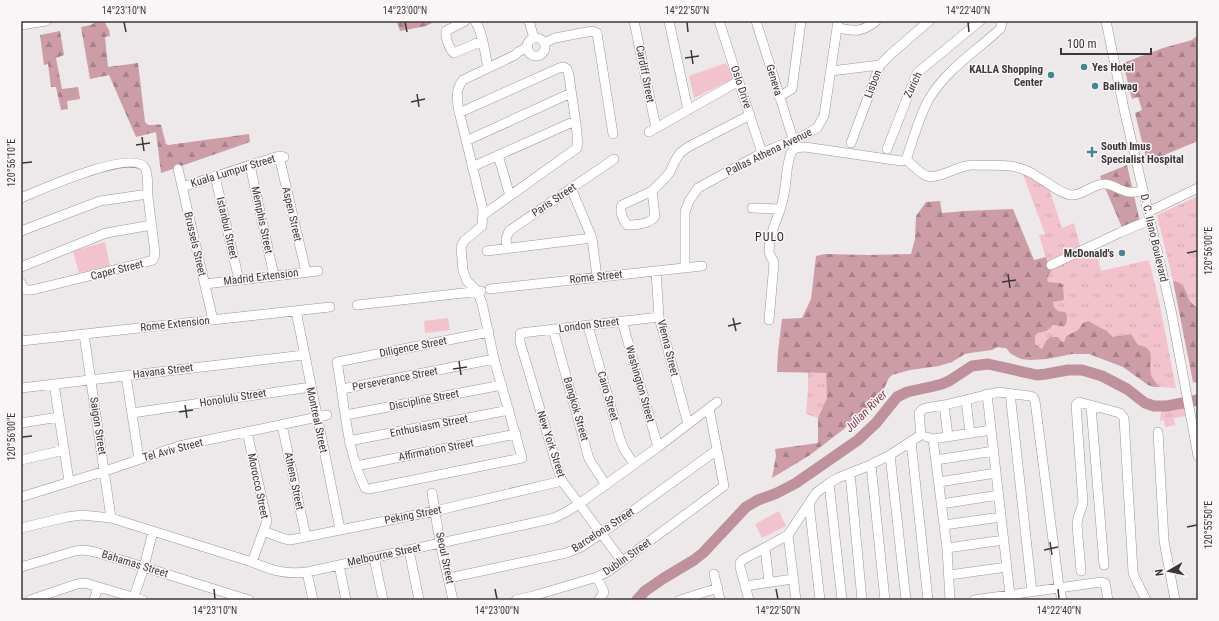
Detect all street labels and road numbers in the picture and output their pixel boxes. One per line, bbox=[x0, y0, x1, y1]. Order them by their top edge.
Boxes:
street label: Cardiff Street bbox=[633, 44, 657, 104]
street label: Geneva bbox=[763, 63, 785, 97]
street label: Oslo Drive bbox=[728, 64, 754, 110]
street label: Lisbon bbox=[862, 68, 884, 100]
street label: Zurich bbox=[901, 70, 925, 100]
street label: Pallas Athena Avenue bbox=[724, 126, 814, 178]
street label: Kuala Lumpur Street bbox=[189, 152, 277, 190]
street label: Paris Street bbox=[529, 180, 579, 220]
street label: Memphis Street bbox=[249, 185, 275, 255]
street label: Aspen Street bbox=[279, 185, 305, 243]
street label: D. C. Ilano Boulevard bbox=[1138, 193, 1170, 283]
street label: Istanbul Street bbox=[214, 196, 240, 260]
street label: Brussels Street bbox=[181, 211, 209, 277]
street label: Caper Street bbox=[89, 257, 145, 283]
street label: Madrid Extension bbox=[223, 266, 299, 288]
street label: Rome Street bbox=[569, 268, 623, 286]
street label: Rome Extension bbox=[140, 314, 210, 334]
street label: London Street bbox=[558, 315, 620, 335]
street label: Vienna Street bbox=[655, 318, 681, 378]
street label: Diligence Street bbox=[378, 334, 448, 360]
street label: Washington Street bbox=[623, 344, 657, 424]
street label: Havana Street bbox=[132, 361, 194, 381]
street label: Perseverance Street bbox=[351, 364, 439, 394]
street label: Cairo Street bbox=[595, 370, 621, 422]
street label: Bangkok Street bbox=[561, 376, 591, 442]
street label: Honolulu Street bbox=[199, 386, 267, 410]
street label: Montreal Street bbox=[304, 386, 330, 454]
street label: Discipline Street bbox=[388, 387, 460, 413]
street label: Saigon Street bbox=[87, 396, 109, 456]
street label: New York Street bbox=[534, 409, 568, 479]
street label: Enthusiasm Street bbox=[389, 412, 469, 440]
street label: Tel Aviv Street bbox=[142, 436, 204, 464]
street label: Affirmation Street bbox=[397, 436, 475, 464]
street label: Athens Street bbox=[282, 451, 306, 511]
street label: Morocco Street bbox=[245, 452, 271, 520]
street label: Peking Street bbox=[383, 503, 443, 527]
street label: Barcelona Street bbox=[569, 505, 637, 555]
street label: Seoul Street bbox=[433, 531, 457, 585]
street label: Dublin Street bbox=[600, 536, 654, 578]
street label: Melbourne Street bbox=[346, 541, 422, 569]
street label: Bahamas Street bbox=[100, 548, 170, 580]

